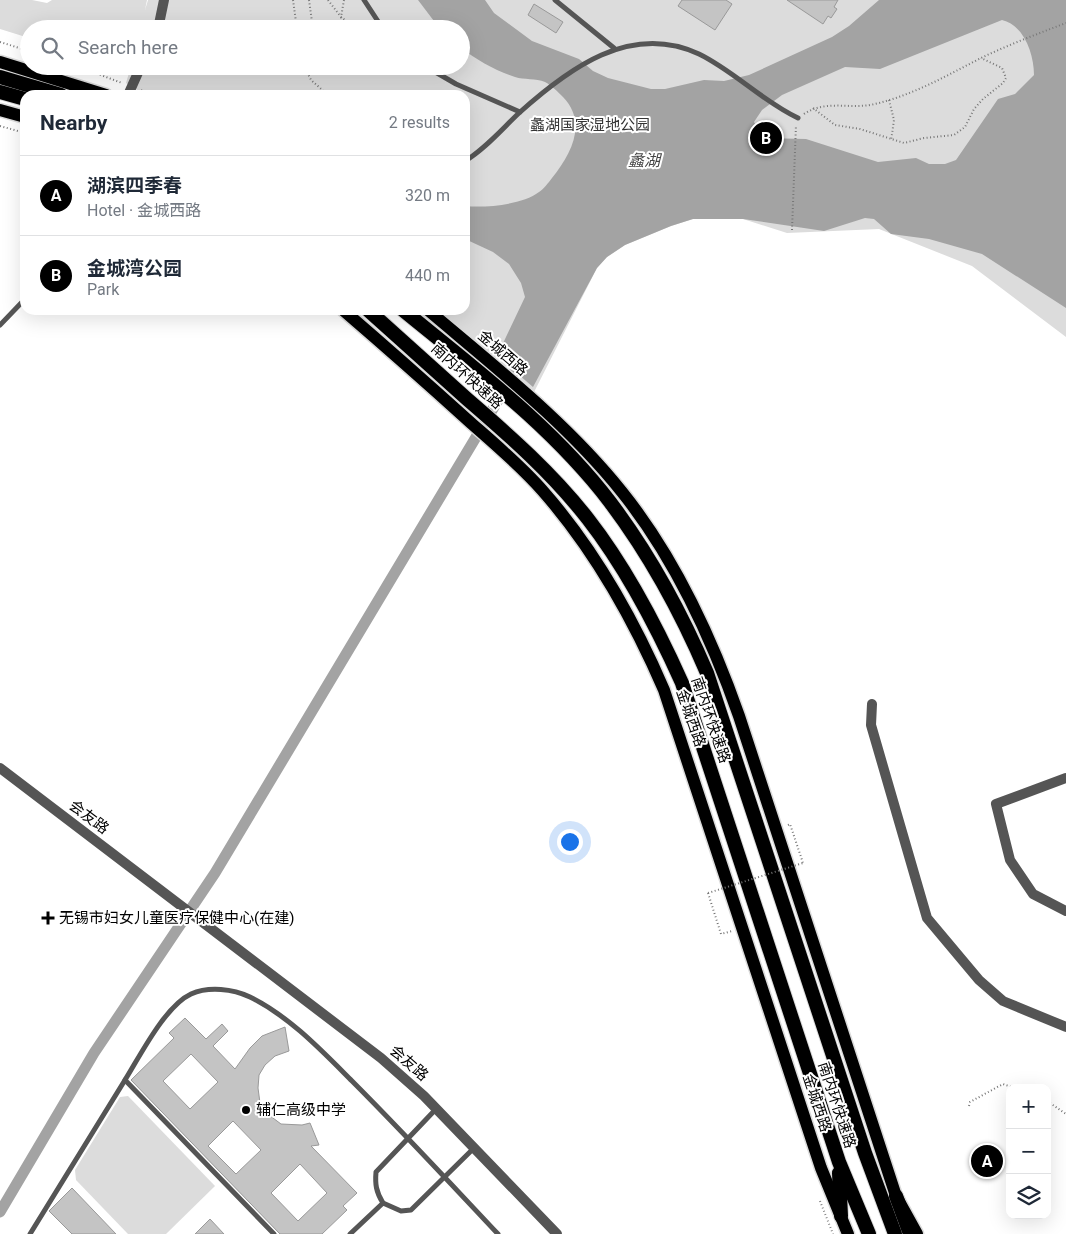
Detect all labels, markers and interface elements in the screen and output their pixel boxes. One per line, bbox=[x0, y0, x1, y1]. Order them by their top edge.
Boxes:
search box bbox=[20, 20, 470, 75]
icon: search bbox=[38, 34, 66, 62]
text: Search here bbox=[78, 36, 178, 59]
text: Nearby bbox=[40, 111, 107, 135]
text: 2 results bbox=[389, 113, 450, 132]
park label: 蠡湖国家湿地公园 bbox=[530, 116, 650, 134]
pin: B bbox=[750, 119, 782, 157]
water label: 蠡湖 bbox=[628, 151, 663, 170]
text: 湖滨四季春 bbox=[87, 174, 182, 197]
text: A bbox=[51, 186, 61, 205]
text: 320 m bbox=[405, 186, 450, 205]
text: Hotel · 金城西路 bbox=[87, 201, 201, 220]
text: 金城湾公园 bbox=[87, 257, 182, 280]
text: B bbox=[51, 266, 61, 285]
text: 440 m bbox=[405, 266, 450, 285]
text: Park bbox=[87, 280, 119, 299]
street label: 金城西路 bbox=[474, 327, 532, 379]
street label: 南内环快速路 bbox=[428, 339, 506, 413]
street label: 南内环快速路 bbox=[688, 675, 734, 765]
street label: 金城西路 bbox=[673, 687, 709, 749]
street label: 会友路 bbox=[66, 796, 112, 838]
your location bbox=[557, 829, 583, 855]
place label: 无锡市妇女儿童医疗保健中心(在建) bbox=[59, 909, 294, 927]
marker: 无锡市妇女儿童医疗保健中心(在建) bbox=[41, 911, 55, 925]
street label: 会友路 bbox=[386, 1041, 432, 1085]
street label: 南内环快速路 bbox=[815, 1059, 859, 1151]
street label: 金城西路 bbox=[799, 1072, 835, 1134]
map controls bbox=[1006, 1084, 1051, 1219]
button: + bbox=[1006, 1084, 1051, 1129]
place label: 辅仁高级中学 bbox=[256, 1101, 346, 1119]
marker: 辅仁高级中学 bbox=[240, 1104, 252, 1116]
button: − bbox=[1006, 1129, 1051, 1174]
pin: A bbox=[971, 1142, 1003, 1180]
button: layers bbox=[1006, 1174, 1051, 1219]

